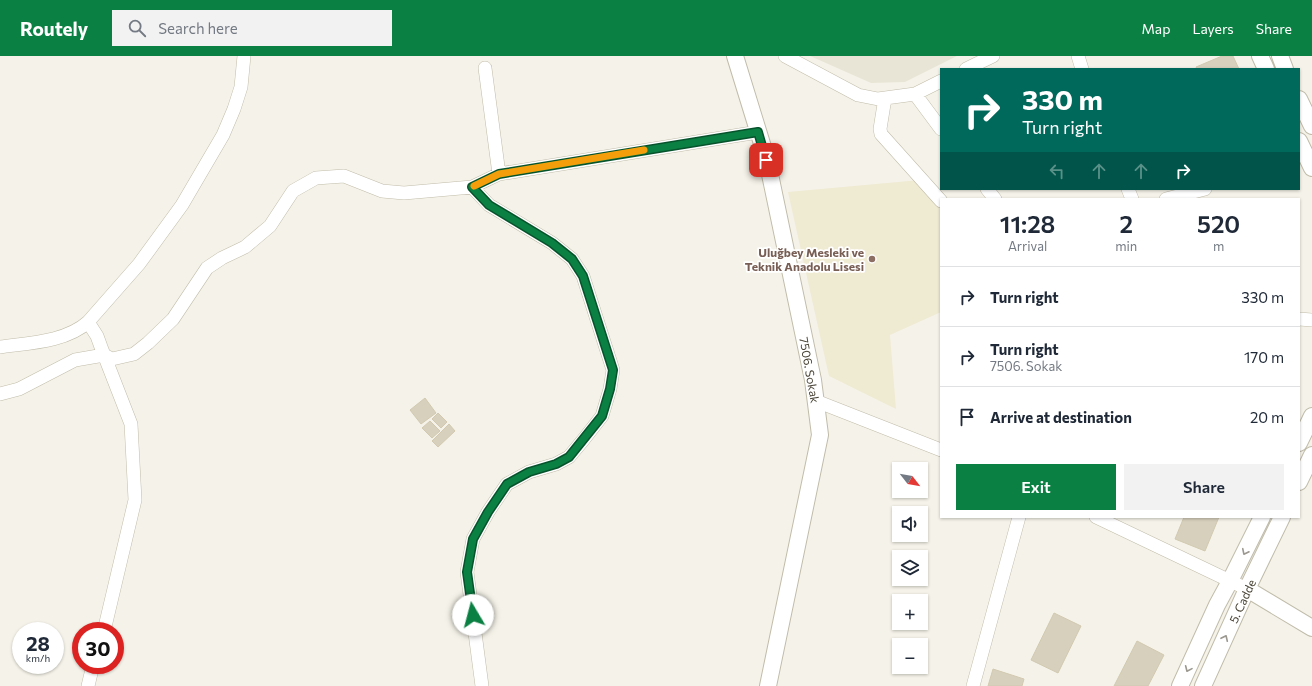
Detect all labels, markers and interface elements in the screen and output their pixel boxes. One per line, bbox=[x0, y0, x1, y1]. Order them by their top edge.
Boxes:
search box bbox=[112, 10, 392, 46]
text: Routely bbox=[20, 17, 88, 40]
icon: search bbox=[126, 17, 148, 39]
text: Search here bbox=[158, 19, 238, 37]
text: Map bbox=[1142, 20, 1170, 37]
text: Layers bbox=[1192, 20, 1234, 37]
text: Share bbox=[1256, 20, 1292, 37]
text: 330 m bbox=[1022, 82, 1103, 116]
icon: right bbox=[956, 84, 1008, 136]
text: Turn right bbox=[1022, 116, 1102, 138]
pin bbox=[749, 143, 783, 177]
icon: arrive bbox=[755, 149, 777, 171]
icon: left bbox=[1046, 160, 1068, 182]
icon: ahead bbox=[1088, 160, 1110, 182]
icon: ahead bbox=[1130, 160, 1152, 182]
icon: right bbox=[1172, 160, 1194, 182]
text: 11:28 bbox=[1000, 209, 1055, 238]
text: 2 bbox=[1119, 209, 1133, 238]
text: 520 bbox=[1197, 209, 1240, 238]
text: Arrival bbox=[1008, 238, 1047, 254]
text: min bbox=[1115, 238, 1137, 254]
text: m bbox=[1213, 238, 1224, 254]
place label: Uluğbey Mesleki ve Teknik Anadolu Lisesi bbox=[745, 245, 864, 273]
marker: Uluğbey Mesleki ve Teknik Anadolu Lisesi bbox=[867, 254, 877, 264]
icon: right bbox=[956, 286, 978, 308]
text: Turn right bbox=[990, 288, 1059, 306]
text: 330 m bbox=[1241, 288, 1284, 306]
street label: 7506. Sokak bbox=[797, 336, 823, 405]
text: Turn right bbox=[990, 340, 1059, 358]
icon: right bbox=[956, 346, 978, 368]
text: 170 m bbox=[1244, 348, 1284, 366]
text: 7506. Sokak bbox=[990, 358, 1062, 374]
icon: arrive bbox=[956, 406, 978, 428]
text: Arrive at destination bbox=[990, 408, 1132, 426]
text: 20 m bbox=[1250, 408, 1284, 426]
north arrow bbox=[892, 462, 928, 498]
map controls bbox=[892, 462, 928, 674]
button: Exit bbox=[956, 464, 1116, 510]
button: Share bbox=[1124, 464, 1284, 510]
button: sound bbox=[892, 506, 928, 542]
one-way arrow bbox=[1242, 548, 1250, 555]
button: layers bbox=[892, 550, 928, 586]
street label: 5. Cadde bbox=[1226, 577, 1258, 625]
position arrow bbox=[452, 594, 494, 636]
button: + bbox=[892, 594, 928, 630]
speed limit sign: 30 bbox=[72, 622, 124, 674]
text: 28 bbox=[26, 631, 50, 655]
one-way arrow bbox=[1220, 634, 1228, 642]
button: − bbox=[892, 638, 928, 674]
text: km/h bbox=[26, 652, 50, 664]
one-way arrow bbox=[1185, 664, 1193, 672]

